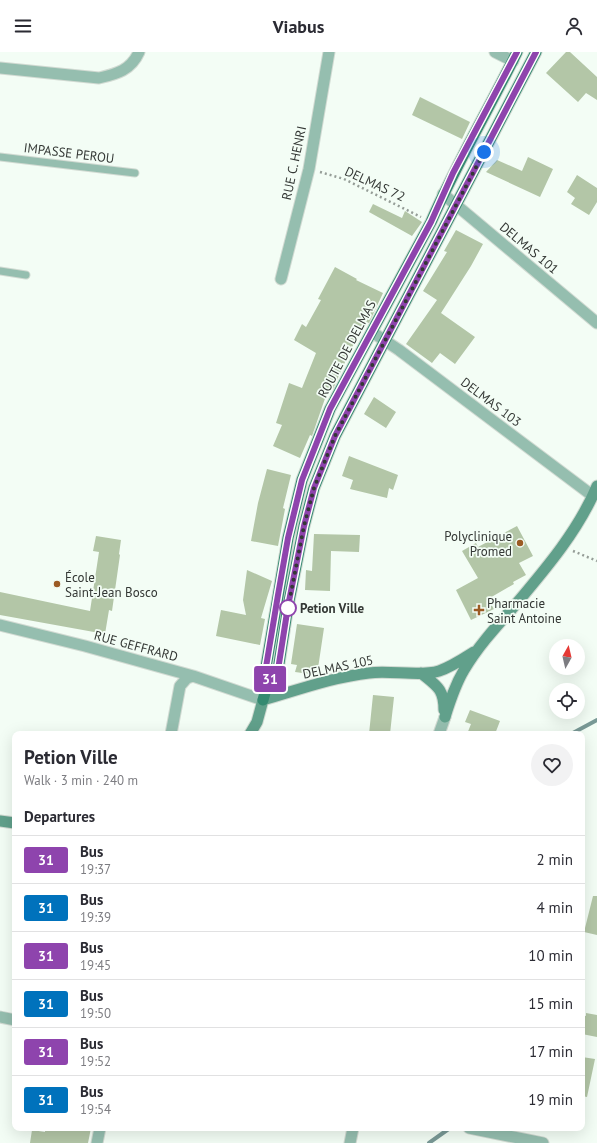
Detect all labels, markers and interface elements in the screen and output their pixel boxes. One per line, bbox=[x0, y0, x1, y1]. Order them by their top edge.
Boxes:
icon: menu bbox=[12, 15, 34, 37]
text: Viabus bbox=[273, 15, 324, 38]
icon: person bbox=[563, 15, 585, 37]
street label: RUE C. HENRI bbox=[278, 124, 310, 202]
street label: IMPASSE PEROU bbox=[23, 139, 115, 167]
your location bbox=[474, 142, 494, 162]
street label: DELMAS 72 bbox=[342, 163, 408, 205]
street label: DELMAS 101 bbox=[496, 218, 562, 278]
street label: ROUTE DE DELMAS bbox=[314, 297, 380, 401]
street label: DELMAS 103 bbox=[457, 374, 525, 430]
place label: Polyclinique Promed bbox=[444, 528, 512, 560]
marker: Polyclinique Promed bbox=[515, 538, 525, 548]
place label: École Saint-Jean Bosco bbox=[65, 569, 158, 601]
marker: École Saint-Jean Bosco bbox=[52, 579, 62, 589]
place label: Pharmacie Saint Antoine bbox=[487, 595, 562, 627]
marker: Petion Ville bbox=[279, 599, 297, 617]
place label: Petion Ville bbox=[300, 600, 365, 617]
marker: Pharmacie Saint Antoine bbox=[474, 605, 484, 615]
street label: RUE GEFFRARD bbox=[92, 627, 180, 665]
north arrow bbox=[549, 639, 585, 675]
map controls bbox=[549, 639, 585, 719]
street label: DELMAS 105 bbox=[301, 651, 375, 683]
line badge: 31 bbox=[252, 666, 288, 692]
text: 31 bbox=[262, 670, 278, 688]
button: locate bbox=[549, 683, 585, 719]
button: heart bbox=[531, 744, 573, 786]
text: Petion Ville bbox=[24, 745, 118, 769]
text: Walk · 3 min · 240 m bbox=[24, 772, 138, 789]
text: Departures bbox=[24, 807, 95, 826]
text: Bus bbox=[80, 842, 103, 861]
text: 2 min bbox=[536, 850, 573, 869]
text: 31 bbox=[38, 851, 54, 869]
text: 19:37 bbox=[80, 861, 111, 878]
text: Bus bbox=[80, 890, 103, 909]
text: 4 min bbox=[536, 898, 573, 917]
text: 31 bbox=[38, 899, 54, 917]
text: 19:39 bbox=[80, 909, 111, 926]
text: Bus bbox=[80, 938, 103, 957]
text: 10 min bbox=[528, 946, 573, 965]
text: 31 bbox=[38, 947, 54, 965]
text: 19:45 bbox=[80, 957, 111, 974]
text: Bus bbox=[80, 986, 103, 1005]
text: 15 min bbox=[528, 994, 573, 1013]
text: 31 bbox=[38, 995, 54, 1013]
text: 19:50 bbox=[80, 1005, 111, 1022]
text: Bus bbox=[80, 1034, 103, 1053]
text: 17 min bbox=[529, 1042, 573, 1061]
text: 31 bbox=[38, 1043, 54, 1061]
text: 19:52 bbox=[80, 1053, 111, 1070]
text: Bus bbox=[80, 1082, 103, 1101]
text: 19 min bbox=[528, 1090, 573, 1109]
text: 31 bbox=[38, 1091, 54, 1109]
text: 19:54 bbox=[80, 1101, 111, 1118]

